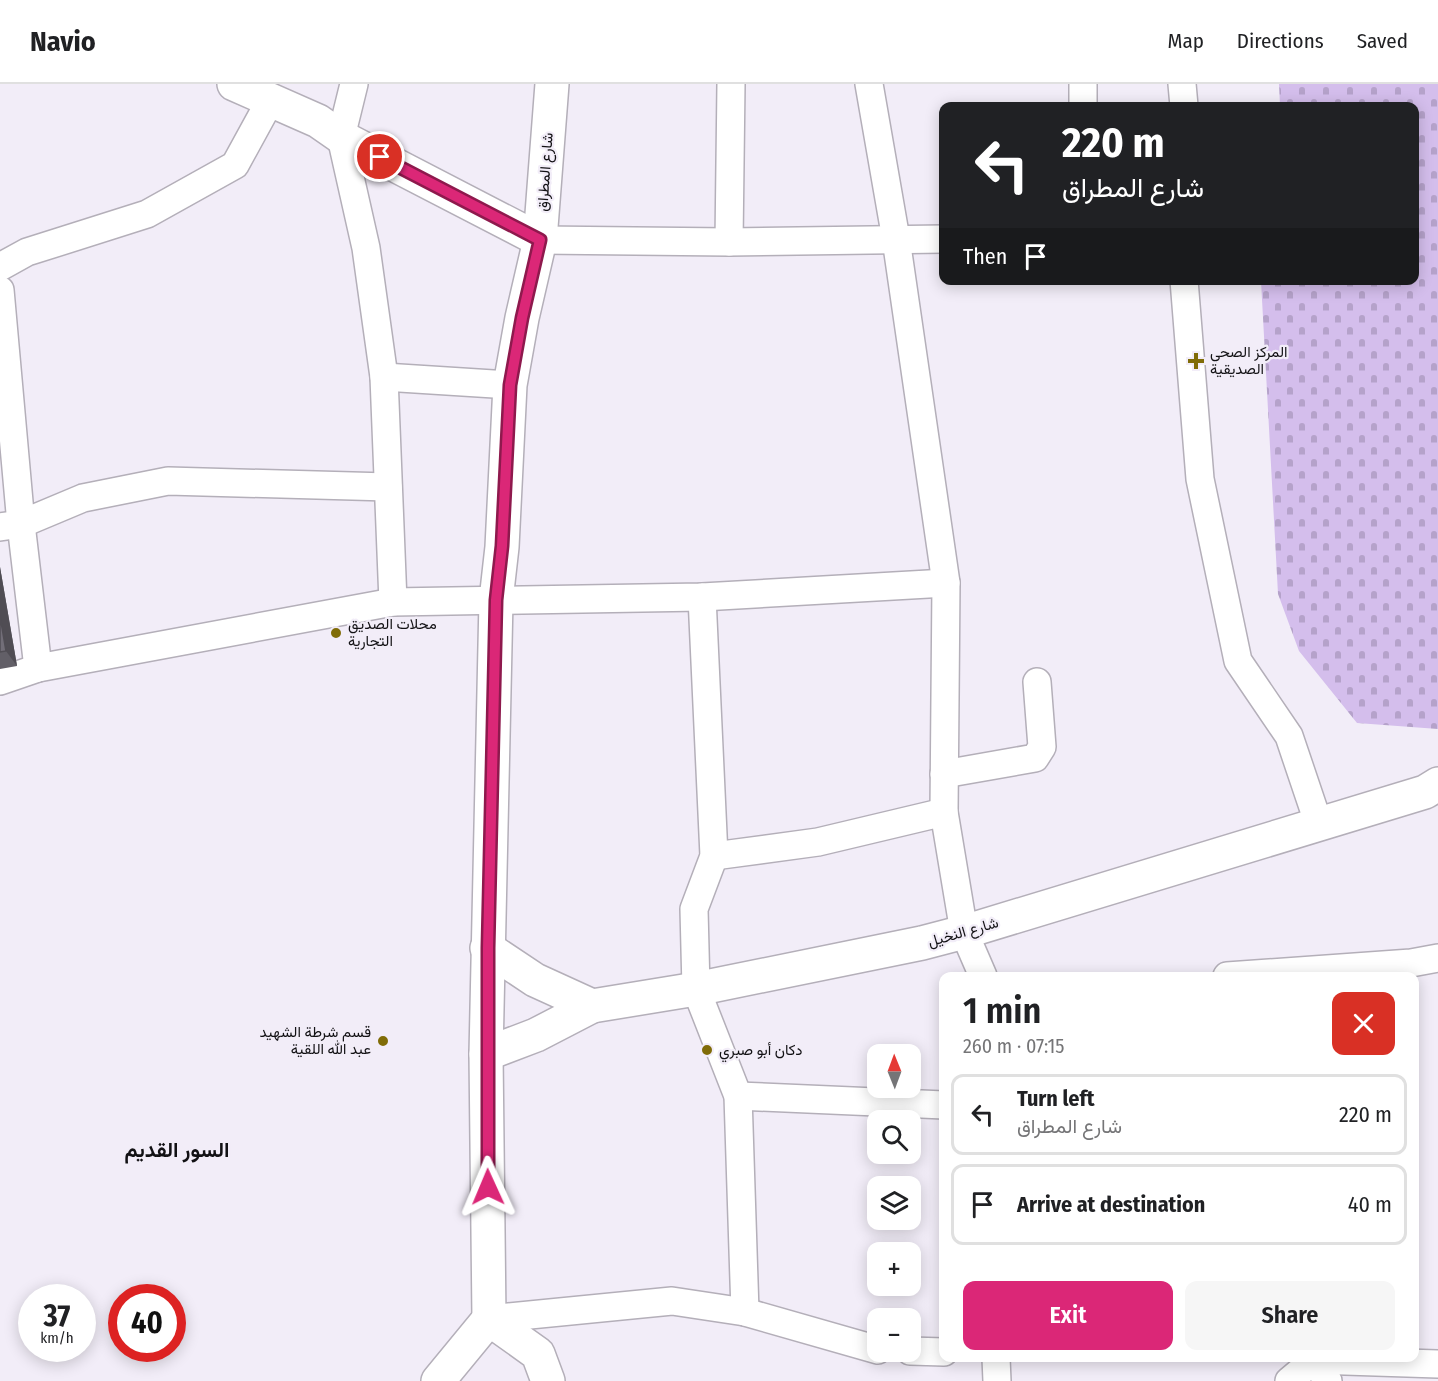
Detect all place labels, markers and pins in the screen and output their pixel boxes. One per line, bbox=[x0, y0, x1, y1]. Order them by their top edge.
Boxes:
pin bbox=[354, 131, 405, 182]
place label: المركز الصحي الصديقية bbox=[1210, 343, 1287, 378]
marker: المركز الصحي الصديقية bbox=[1187, 352, 1205, 370]
place label: محلات الصديق التجارية bbox=[348, 615, 437, 650]
marker: محلات الصديق التجارية bbox=[329, 626, 343, 640]
place label: قسم شرطة الشهيد عبد الله اللقية bbox=[260, 1023, 371, 1058]
marker: قسم شرطة الشهيد عبد الله اللقية bbox=[376, 1034, 390, 1048]
place label: دكان أبو صبري bbox=[719, 1041, 803, 1063]
marker: دكان أبو صبري bbox=[700, 1043, 714, 1057]

